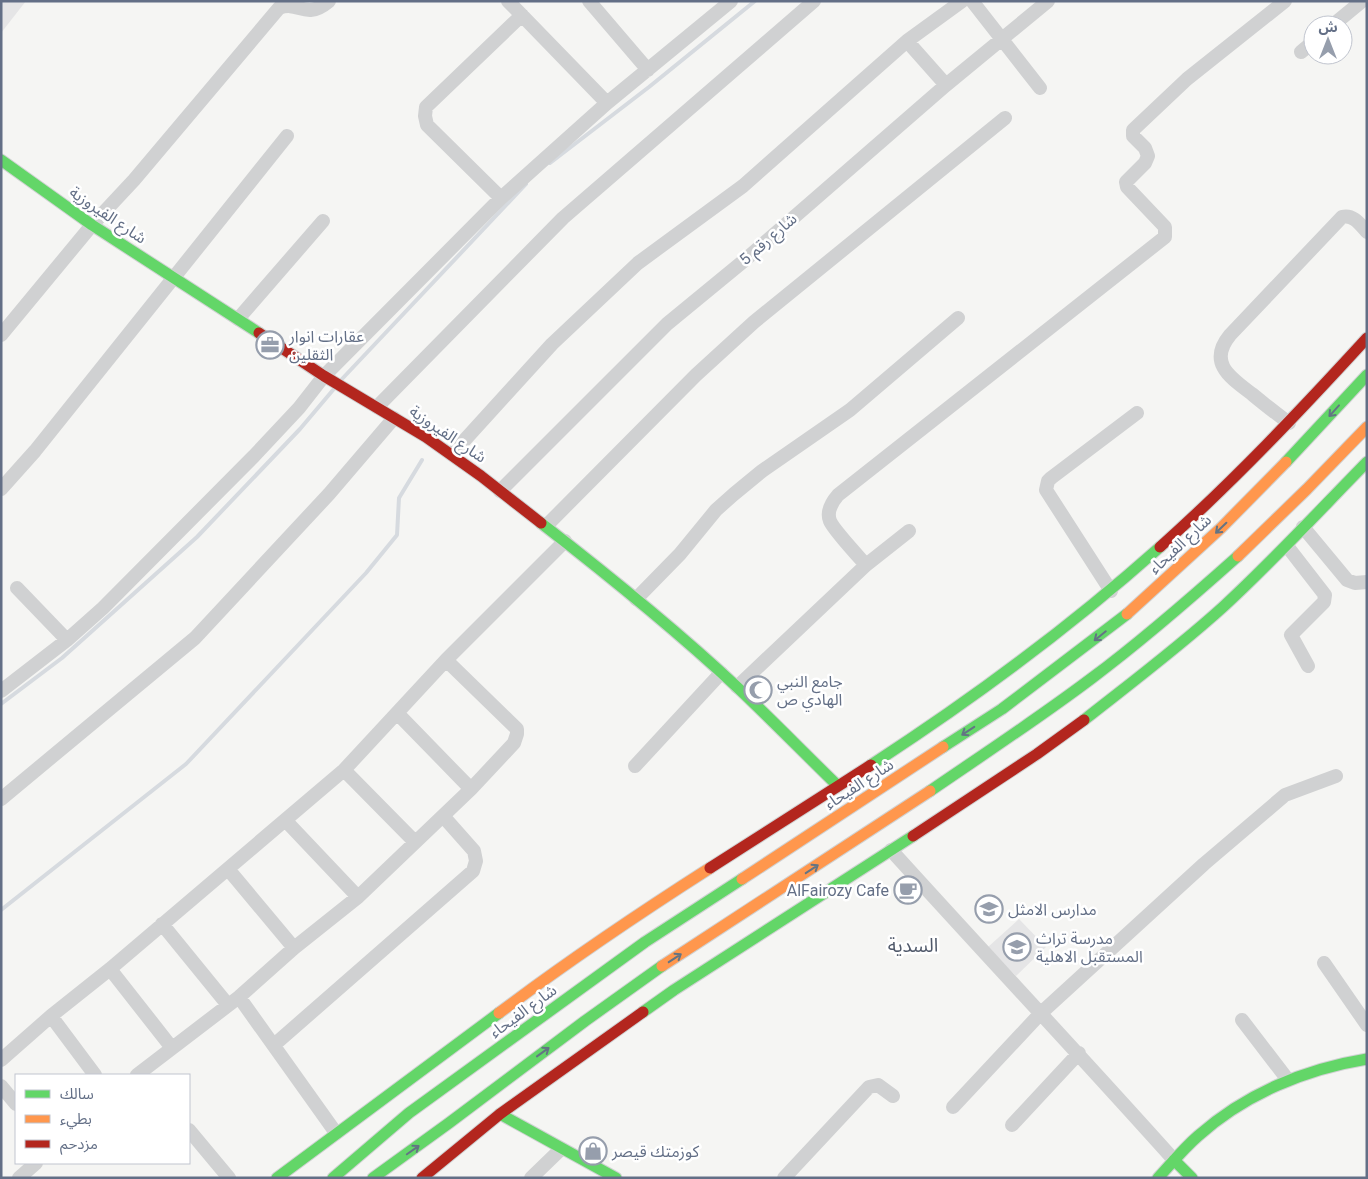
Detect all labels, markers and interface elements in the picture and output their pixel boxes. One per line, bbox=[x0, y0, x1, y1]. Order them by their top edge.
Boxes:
north arrow bbox=[1303, 15, 1353, 65]
text: ش bbox=[1318, 19, 1338, 35]
street label: شارع الفيروزية bbox=[64, 182, 150, 250]
street label: شارع رقم 5 bbox=[735, 209, 802, 271]
place label: عقارات انوار الثقلين bbox=[288, 327, 364, 364]
office icon: عقارات انوار الثقلين bbox=[255, 330, 285, 360]
street label: شارع الفيروزية bbox=[404, 401, 490, 469]
one-way arrow bbox=[1328, 405, 1340, 418]
street label: شارع الفيحاء bbox=[1145, 510, 1217, 580]
one-way arrow bbox=[1215, 522, 1228, 534]
one-way arrow bbox=[1094, 630, 1107, 641]
place label: جامع النبي الهادي ص bbox=[777, 672, 843, 711]
mosque icon: جامع النبي الهادي ص bbox=[743, 675, 773, 705]
one-way arrow bbox=[962, 726, 976, 736]
street label: شارع الفيحاء bbox=[821, 755, 899, 816]
one-way arrow bbox=[804, 864, 818, 874]
cafe icon: AlFairozy Cafe bbox=[893, 875, 923, 905]
place label: AlFairozy Cafe bbox=[787, 881, 889, 900]
school or university icon: مدارس الامثل bbox=[974, 894, 1004, 924]
place label: مدارس الامثل bbox=[1008, 900, 1097, 919]
place label: مدرسة تراث المستقبل الاهلية bbox=[1036, 929, 1143, 966]
school or university icon: مدرسة تراث المستقبل الاهلية bbox=[1002, 932, 1032, 962]
district label: السدية bbox=[888, 934, 938, 957]
one-way arrow bbox=[668, 952, 682, 962]
street label: شارع الفيحاء bbox=[486, 980, 562, 1044]
one-way arrow bbox=[536, 1047, 550, 1057]
legend bbox=[15, 1074, 190, 1164]
text: سالك bbox=[60, 1085, 94, 1103]
text: بطيء bbox=[60, 1110, 92, 1130]
text: مزدحم bbox=[60, 1135, 98, 1155]
shop icon: كوزمتك قيصر bbox=[578, 1136, 608, 1166]
place label: كوزمتك قيصر bbox=[611, 1142, 700, 1161]
one-way arrow bbox=[406, 1145, 420, 1155]

